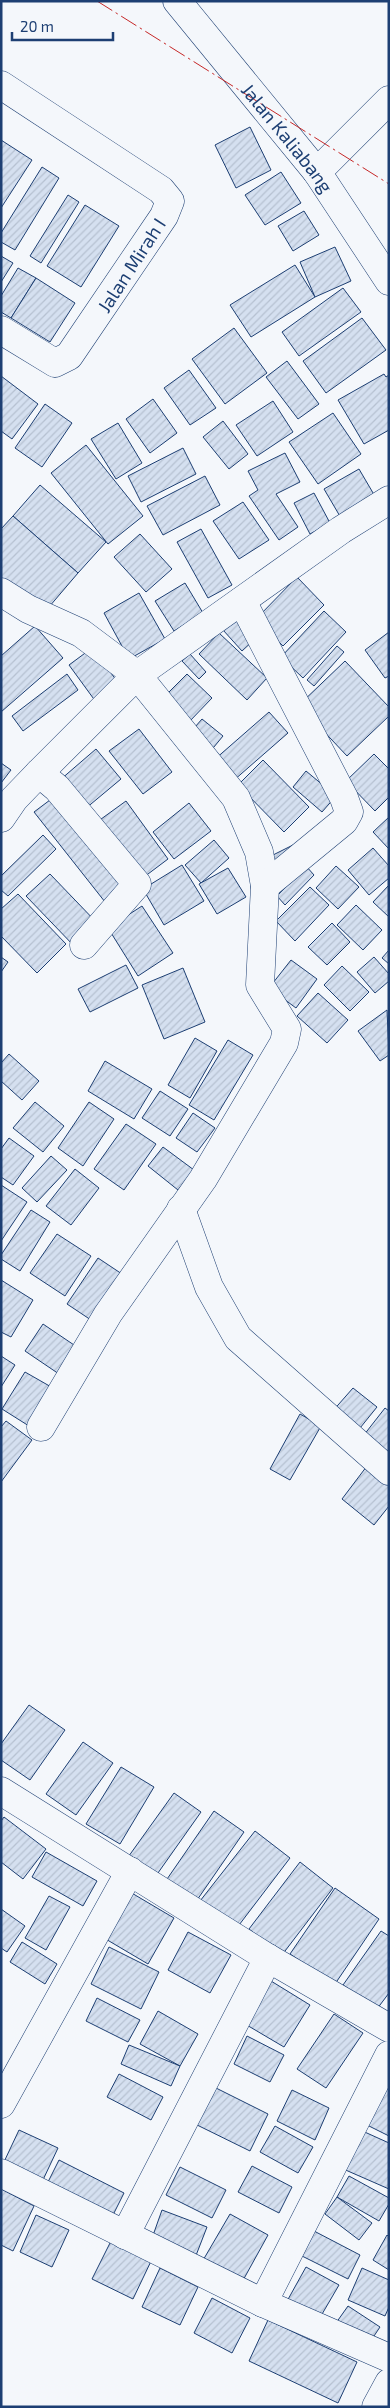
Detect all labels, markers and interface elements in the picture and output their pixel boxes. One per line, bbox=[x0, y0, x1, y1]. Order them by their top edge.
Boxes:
scale bar bbox=[12, 10, 114, 42]
text: 20 m bbox=[20, 17, 54, 35]
street label: Jalan Kaliabang bbox=[237, 78, 339, 197]
street label: Jalan Mirah I bbox=[92, 213, 170, 317]

